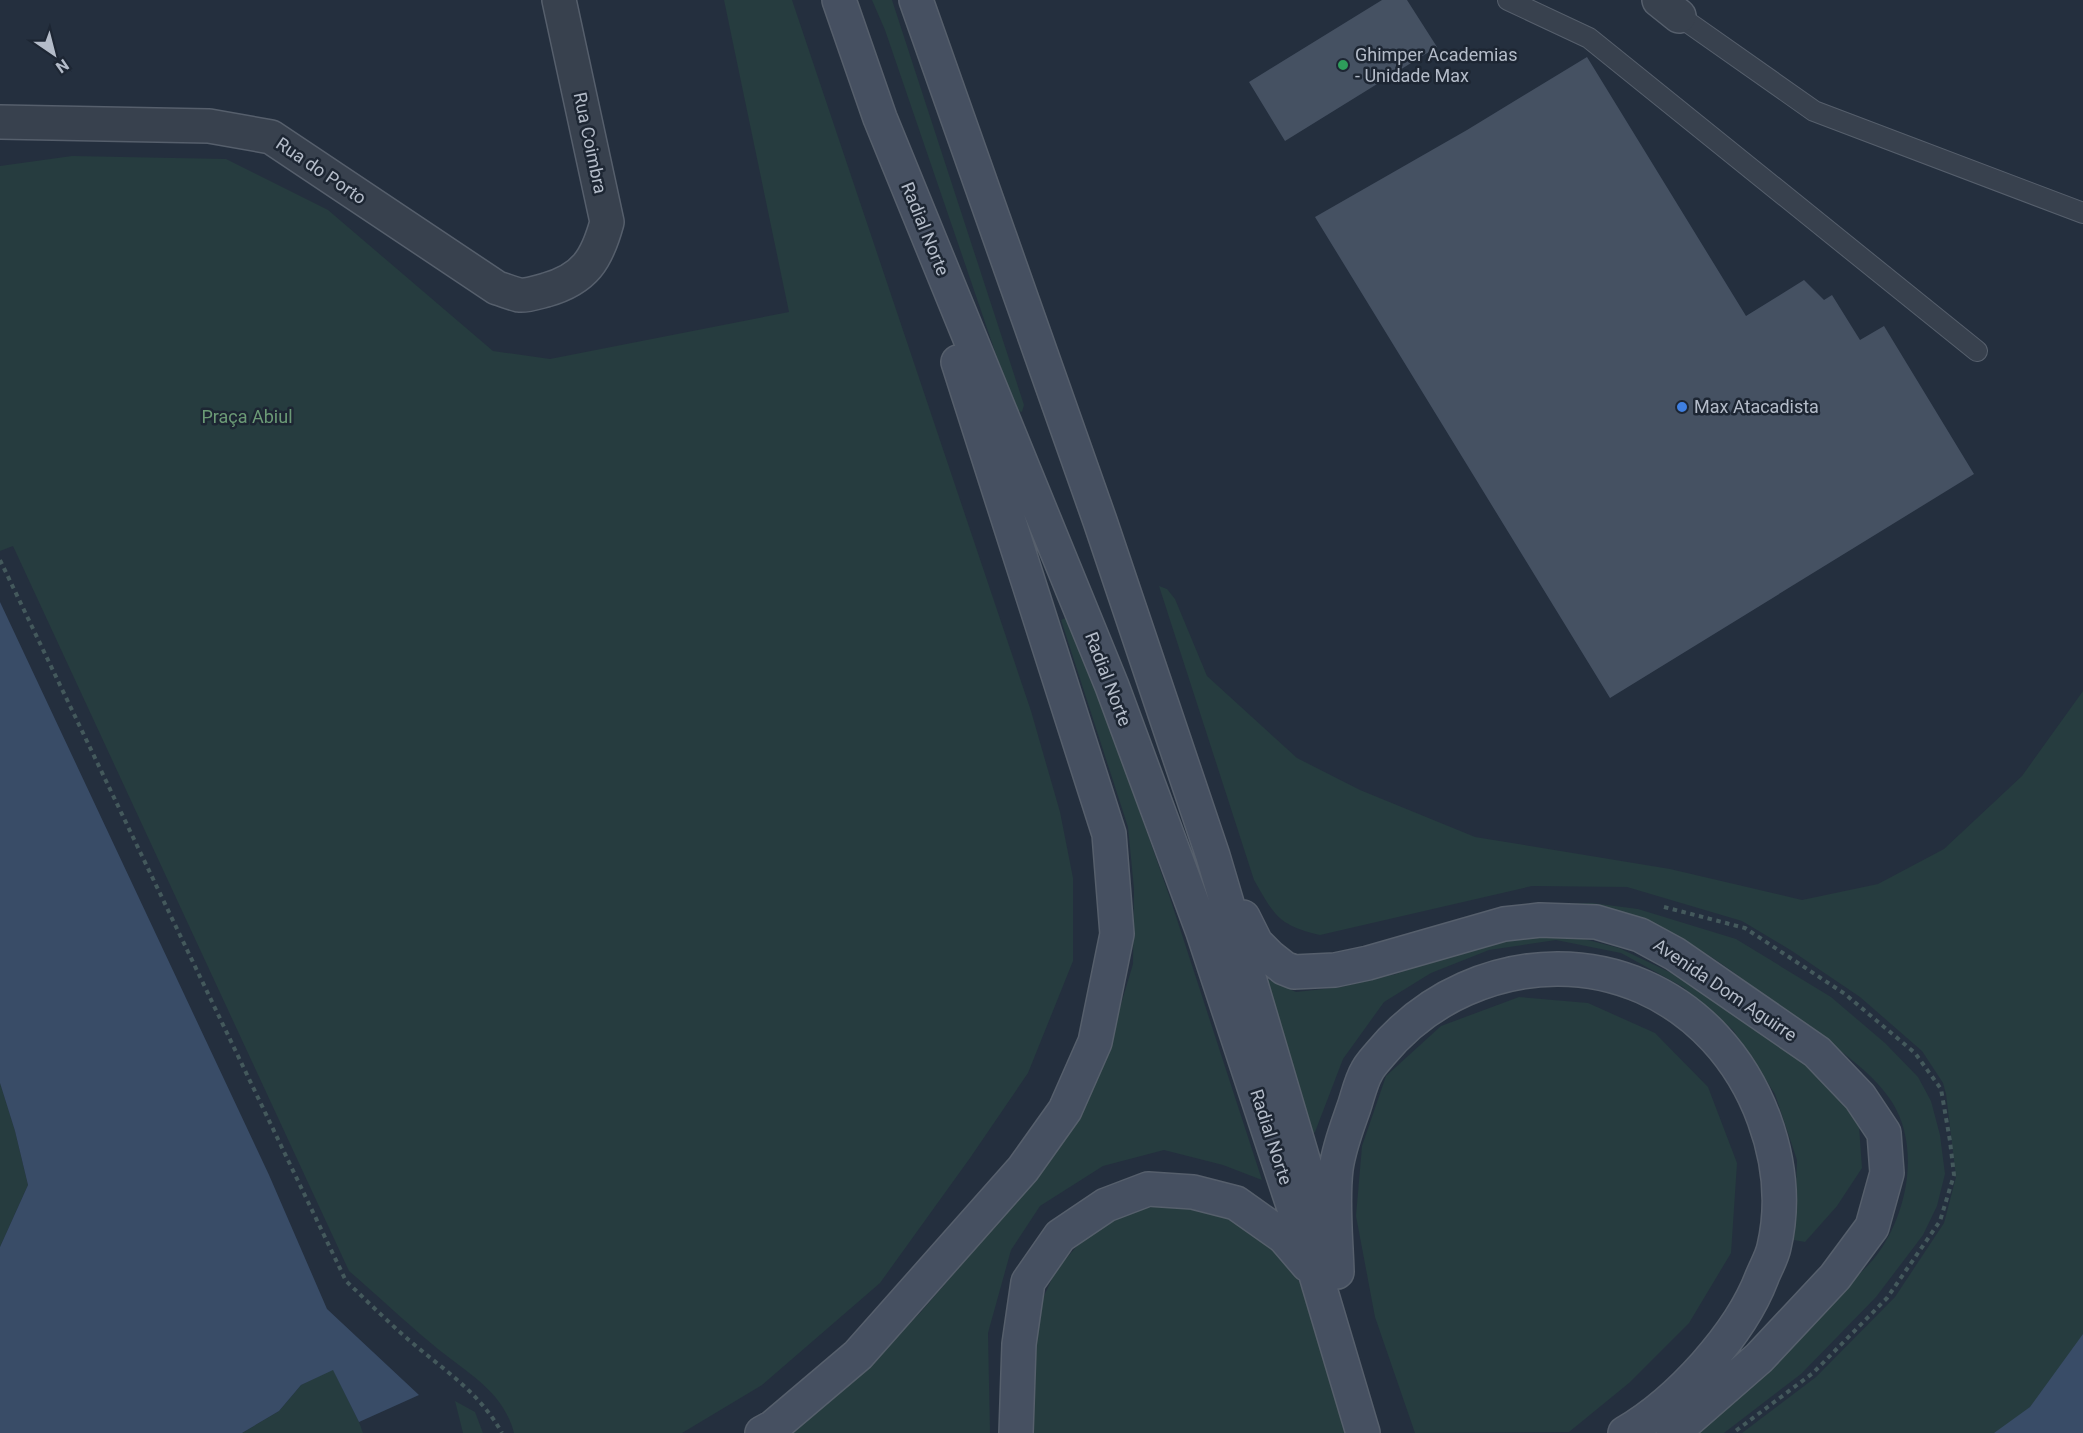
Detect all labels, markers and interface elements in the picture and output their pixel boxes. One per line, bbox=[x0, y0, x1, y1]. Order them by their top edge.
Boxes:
north arrow bbox=[24, 24, 84, 84]
place label: Ghimper Academias - Unidade Max bbox=[1355, 44, 1517, 86]
text: N bbox=[52, 55, 72, 77]
marker: Ghimper Academias - Unidade Max bbox=[1336, 58, 1350, 72]
street label: Rua Coimbra bbox=[570, 90, 611, 195]
street label: Rua do Porto bbox=[272, 133, 370, 208]
street label: Radial Norte bbox=[897, 179, 954, 279]
place label: Max Atacadista bbox=[1694, 396, 1819, 417]
marker: Max Atacadista bbox=[1675, 400, 1689, 414]
park label: Praça Abiul bbox=[201, 406, 293, 427]
street label: Radial Norte bbox=[1081, 629, 1136, 729]
street label: Avenida Dom Aguirre bbox=[1650, 934, 1801, 1045]
street label: Radial Norte bbox=[1246, 1086, 1297, 1187]

